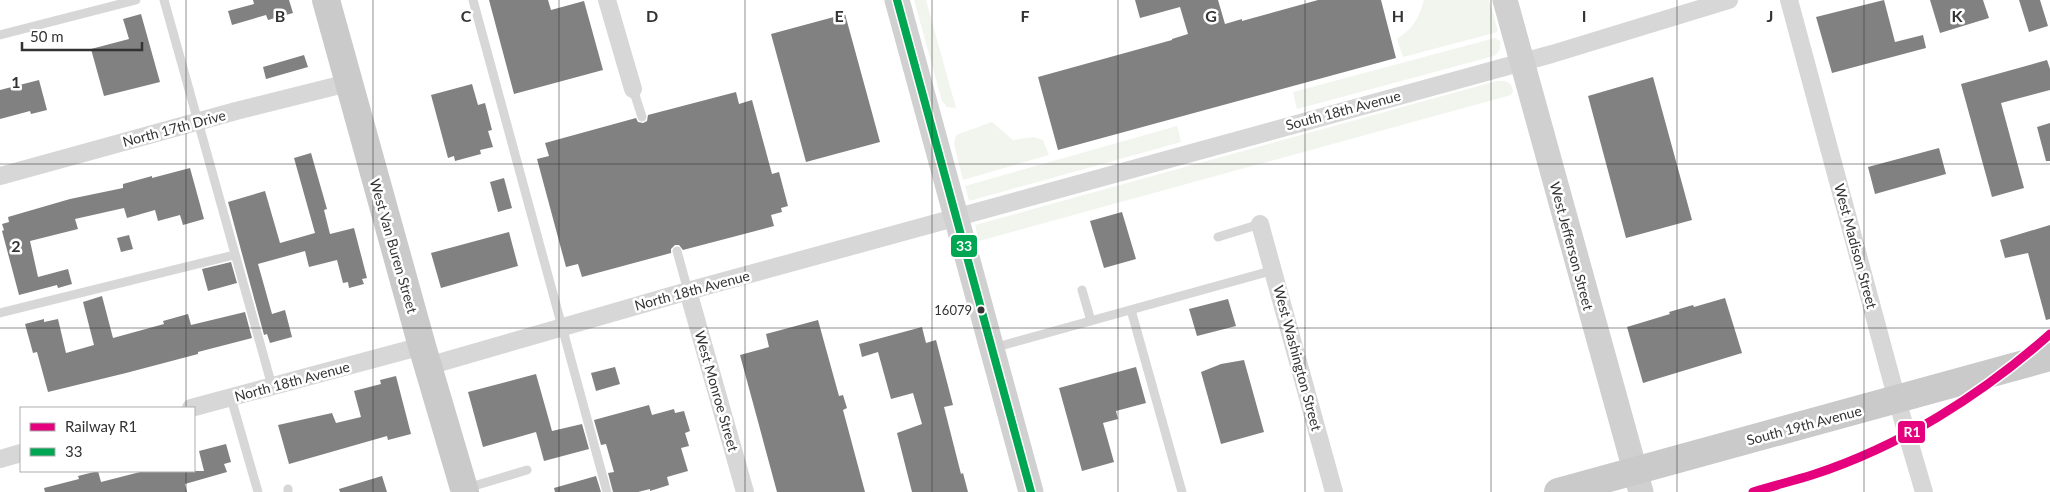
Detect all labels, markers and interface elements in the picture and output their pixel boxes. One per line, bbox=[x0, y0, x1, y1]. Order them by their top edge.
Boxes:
text: B bbox=[275, 6, 285, 25]
text: C bbox=[461, 6, 472, 25]
text: D bbox=[646, 6, 658, 25]
text: E bbox=[834, 6, 844, 25]
text: F bbox=[1020, 6, 1030, 25]
text: G bbox=[1205, 6, 1217, 25]
text: H bbox=[1392, 6, 1404, 25]
text: I bbox=[1582, 6, 1586, 25]
text: J bbox=[1767, 6, 1773, 25]
text: K bbox=[1952, 6, 1964, 25]
scale bar bbox=[22, 20, 142, 52]
text: 50 m bbox=[30, 27, 64, 45]
text: 1 bbox=[11, 72, 21, 91]
street label: South 18th Avenue bbox=[1284, 86, 1402, 134]
street label: North 17th Drive bbox=[121, 106, 227, 150]
street label: West Van Buren Street bbox=[367, 177, 421, 315]
street label: West Jefferson Street bbox=[1547, 180, 1597, 312]
street label: West Madison Street bbox=[1831, 182, 1881, 310]
line badge: 33 bbox=[950, 234, 978, 258]
text: 2 bbox=[11, 236, 21, 255]
text: 33 bbox=[956, 237, 972, 254]
street label: North 18th Avenue bbox=[633, 266, 751, 314]
street label: West Washington Street bbox=[1270, 283, 1326, 433]
place label: 16079 bbox=[934, 302, 972, 318]
marker: 16079 bbox=[976, 305, 986, 315]
street label: West Monroe Street bbox=[692, 329, 742, 453]
street label: North 18th Avenue bbox=[233, 357, 351, 405]
street label: South 19th Avenue bbox=[1745, 401, 1863, 449]
legend bbox=[20, 407, 195, 472]
text: Railway R1 bbox=[65, 417, 137, 435]
line badge: R1 bbox=[1897, 420, 1926, 444]
text: R1 bbox=[1903, 423, 1921, 440]
text: 33 bbox=[65, 442, 82, 460]

